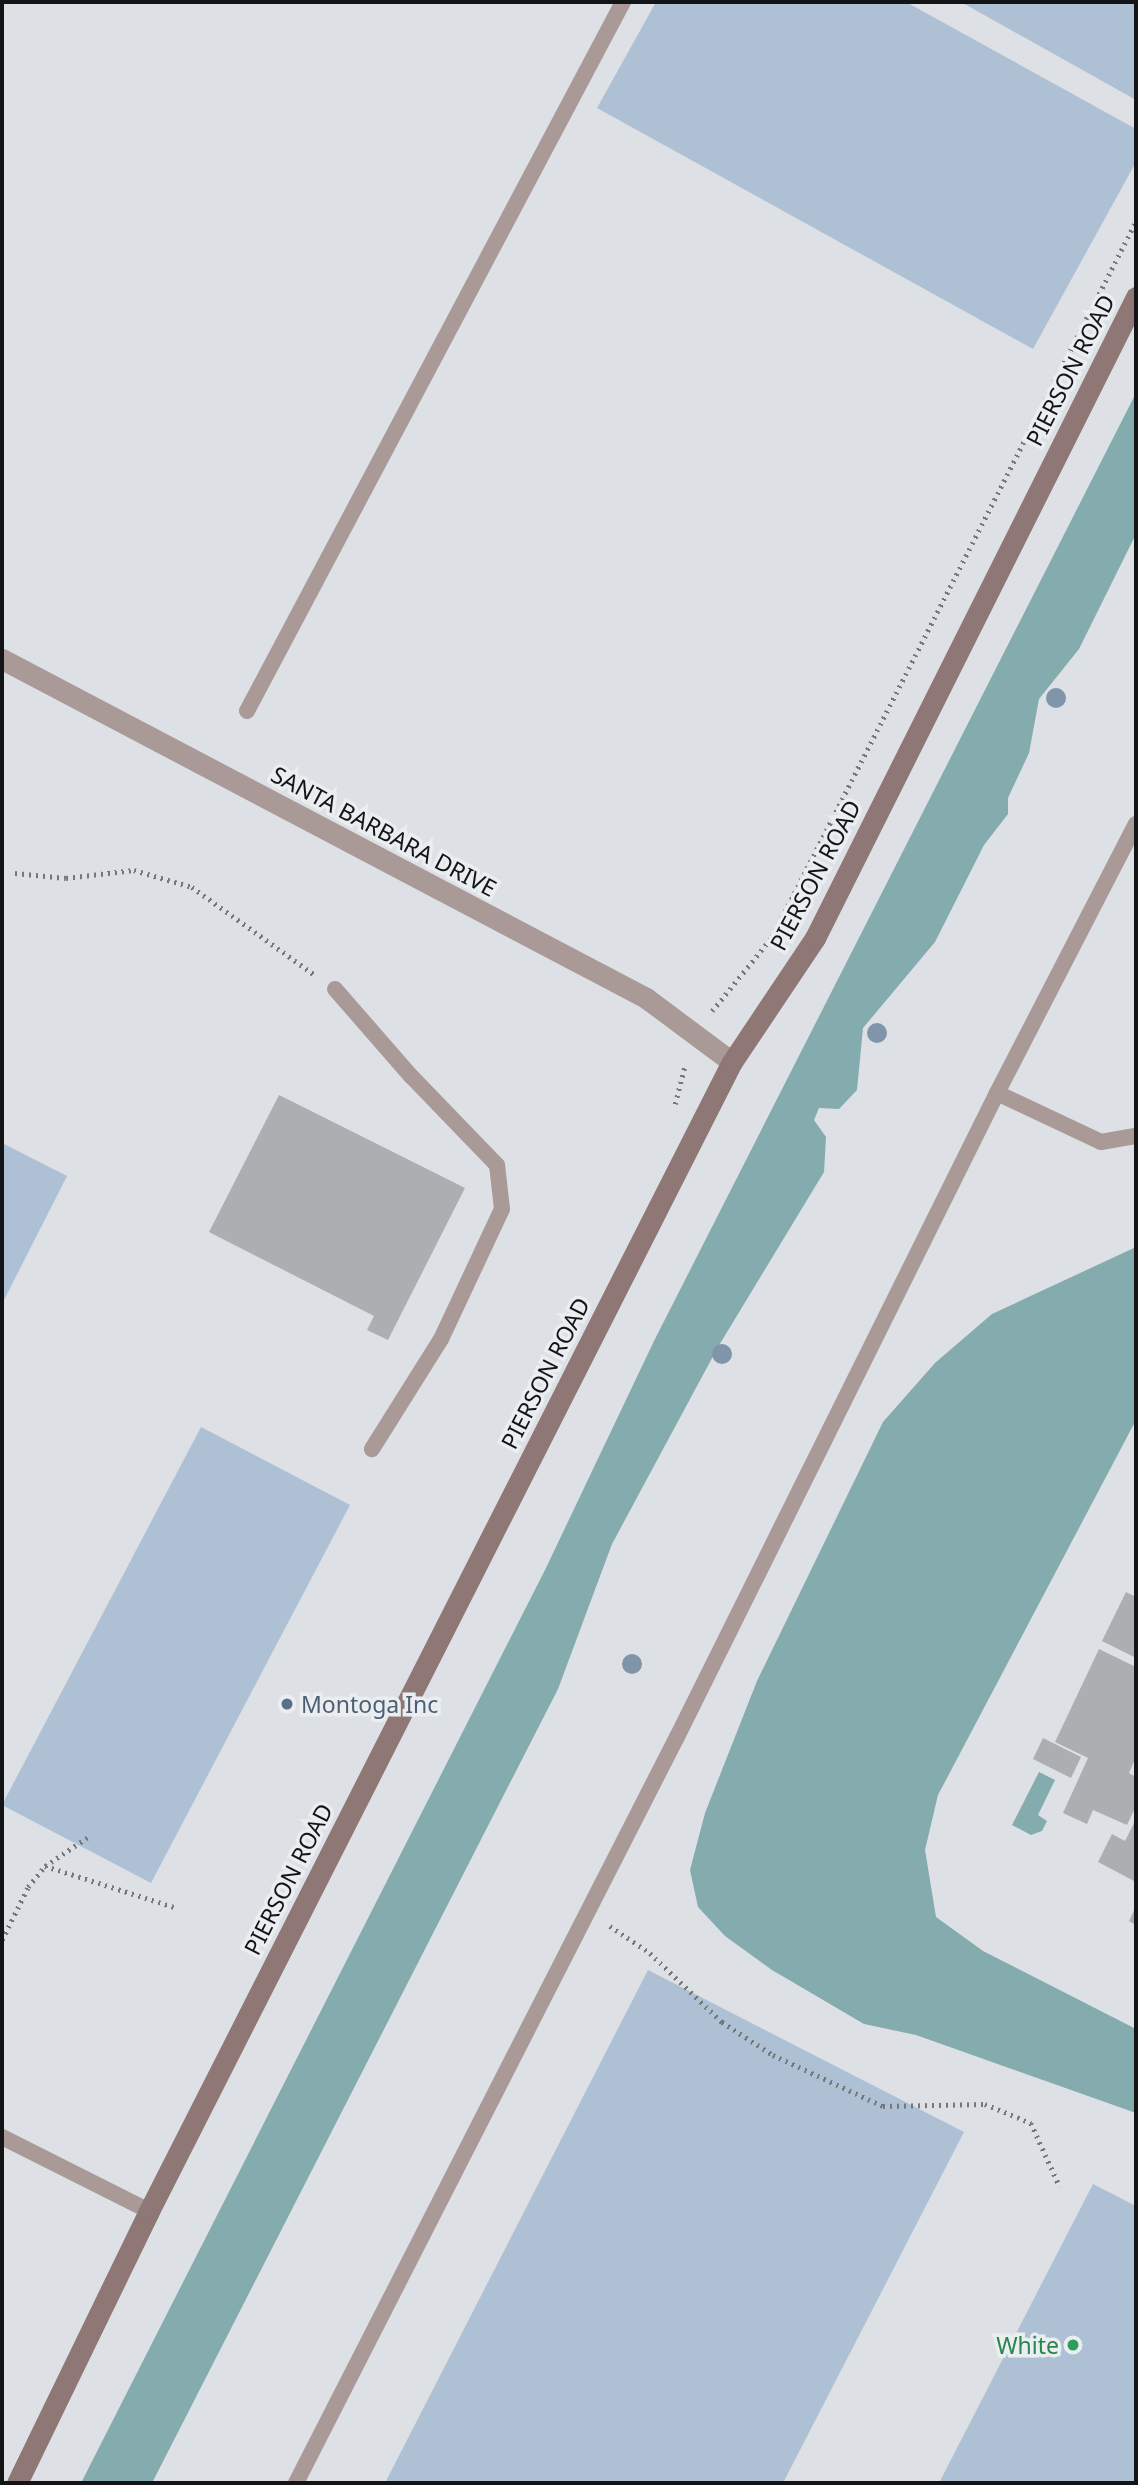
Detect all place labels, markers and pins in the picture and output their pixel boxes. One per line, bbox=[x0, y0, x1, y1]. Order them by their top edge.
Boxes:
place label: Montoga Inc bbox=[301, 1690, 438, 1718]
marker: Montoga Inc bbox=[279, 1696, 295, 1712]
place label: White bbox=[996, 2331, 1059, 2359]
marker: White bbox=[1065, 2337, 1081, 2353]

